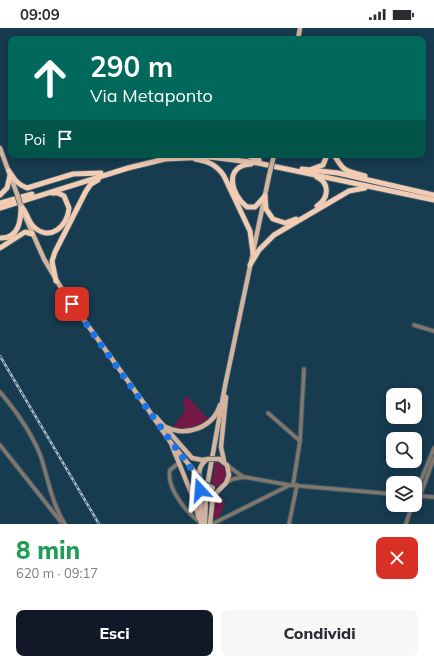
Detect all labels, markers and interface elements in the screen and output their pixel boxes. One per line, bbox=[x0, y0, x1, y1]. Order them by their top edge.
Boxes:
text: 09:09 bbox=[20, 5, 60, 24]
text: 290 m bbox=[90, 49, 173, 84]
icon: ahead bbox=[24, 52, 76, 104]
text: Via Metaponto bbox=[90, 84, 213, 107]
icon: arrive bbox=[54, 128, 76, 150]
text: Poi bbox=[24, 130, 46, 149]
pin bbox=[55, 287, 89, 321]
icon: arrive bbox=[61, 293, 83, 315]
map controls bbox=[386, 388, 422, 512]
button: sound bbox=[386, 388, 422, 424]
button: search bbox=[386, 432, 422, 468]
position arrow bbox=[179, 469, 221, 511]
button: layers bbox=[386, 476, 422, 512]
text: 8 min bbox=[16, 535, 80, 565]
button: close bbox=[376, 537, 418, 579]
text: 620 m · 09:17 bbox=[16, 565, 98, 581]
button: Esci bbox=[16, 610, 213, 656]
button: Condividi bbox=[221, 610, 418, 656]

